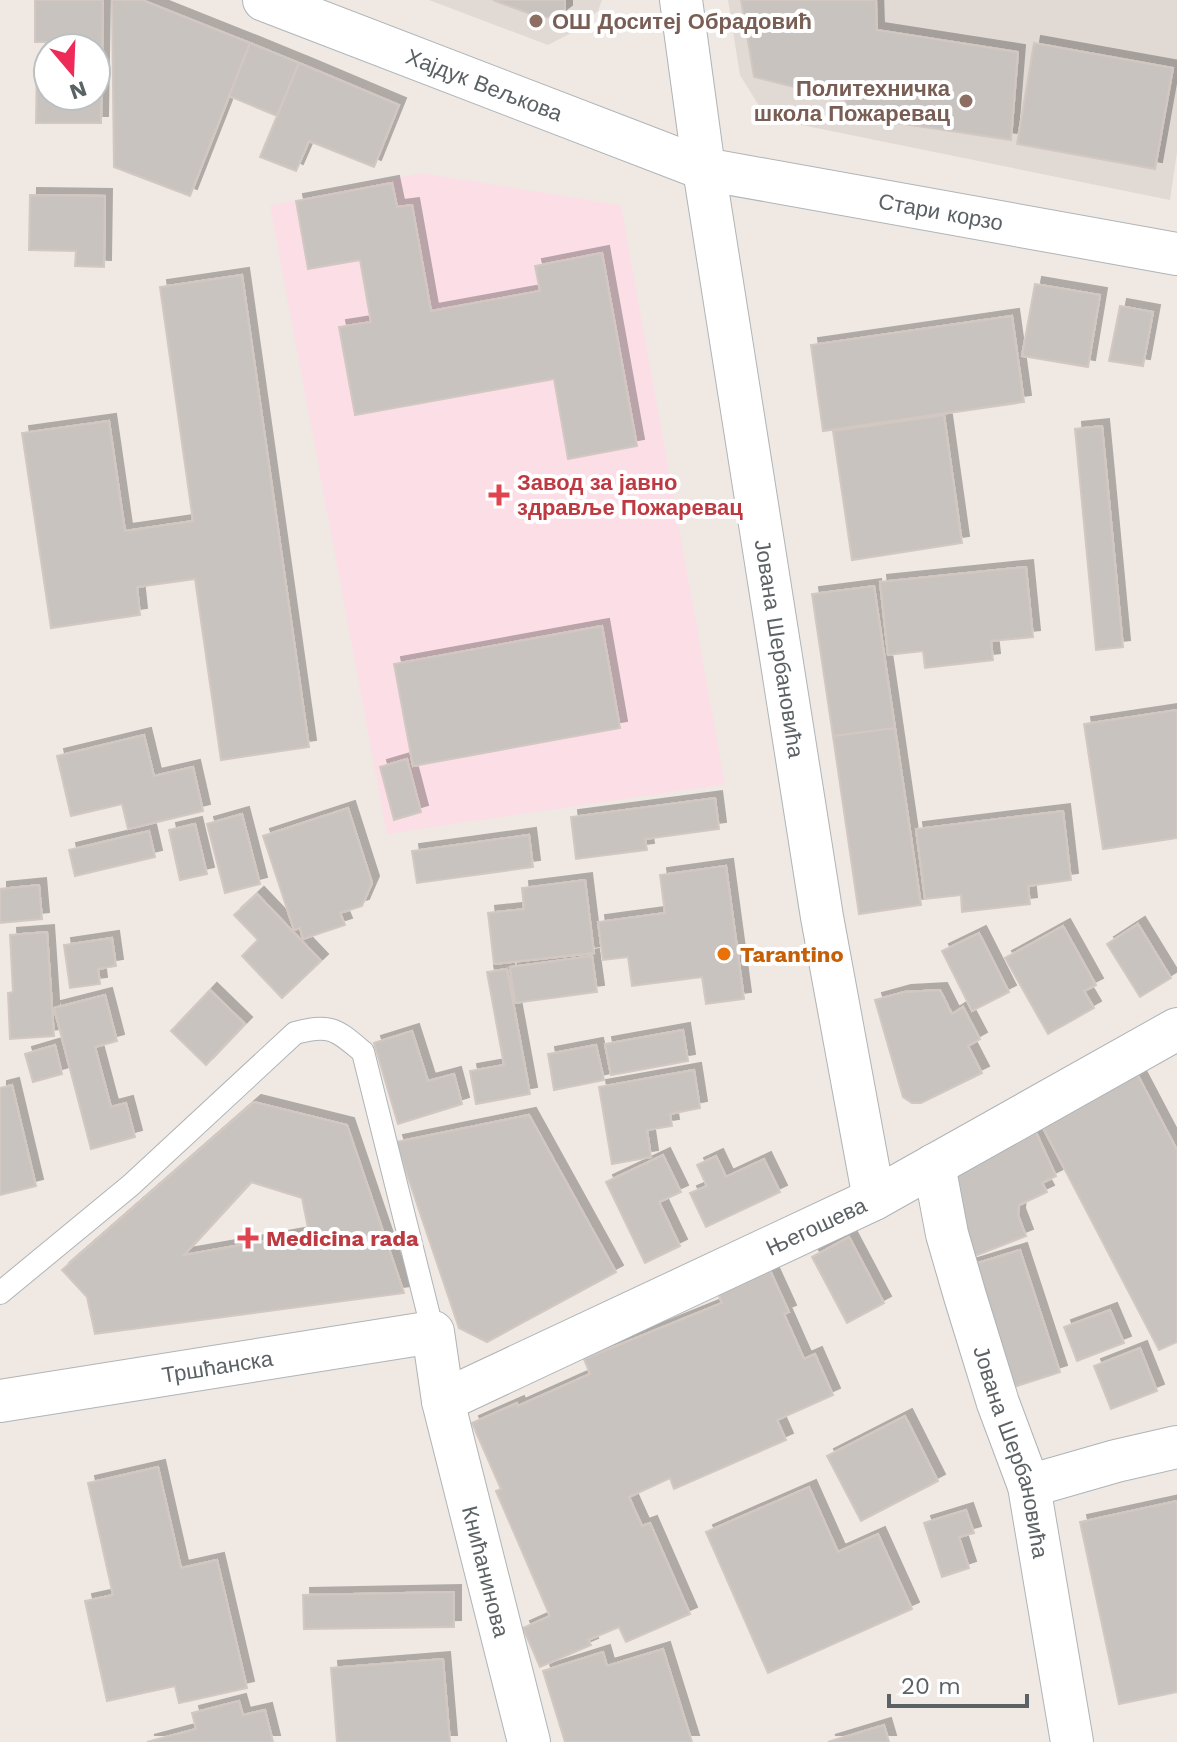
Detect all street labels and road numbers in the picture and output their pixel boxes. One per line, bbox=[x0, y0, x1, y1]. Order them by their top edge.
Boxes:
street label: Хајдук Вељкова bbox=[403, 43, 567, 126]
street label: Стари корзо bbox=[877, 188, 1005, 235]
street label: Јована Шербановића bbox=[750, 538, 809, 760]
street label: Његошева bbox=[762, 1192, 871, 1260]
street label: Јована Шербановића bbox=[969, 1343, 1054, 1561]
street label: Тршћанска bbox=[160, 1345, 275, 1388]
street label: Книћанинова bbox=[457, 1503, 515, 1640]

